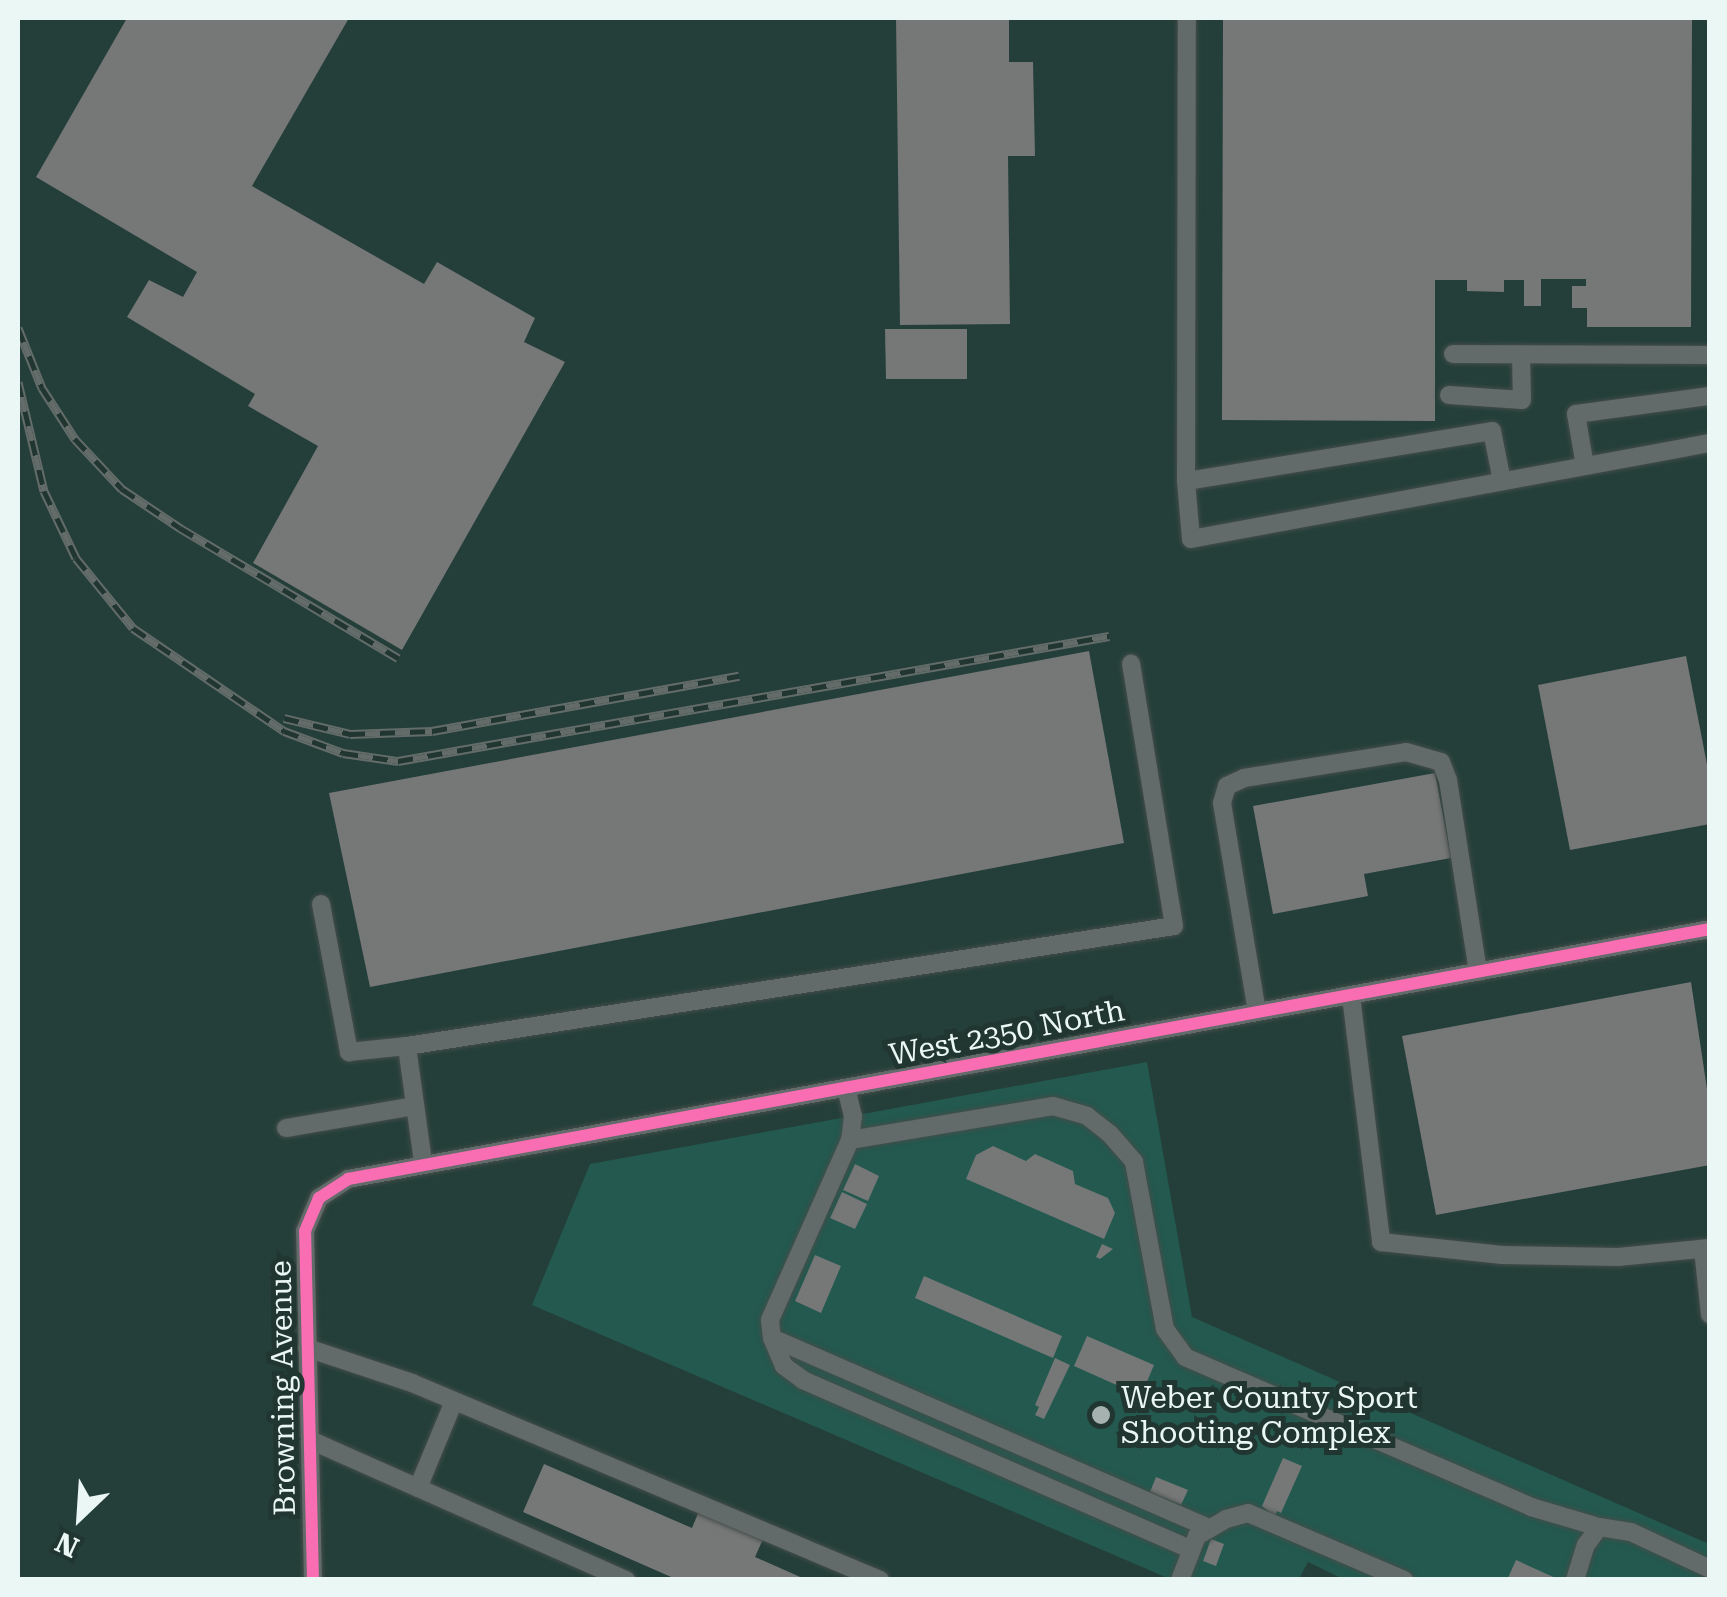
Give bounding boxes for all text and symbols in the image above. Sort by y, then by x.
street label: West 2350 North [886,993,1128,1073]
street label: Browning Avenue [263,1260,303,1516]
place label: Weber County Sport Shooting Complex [1121,1380,1418,1450]
marker: Weber County Sport Shooting Complex [1090,1404,1112,1426]
north arrow [30,1467,130,1567]
text: N [50,1525,84,1564]

